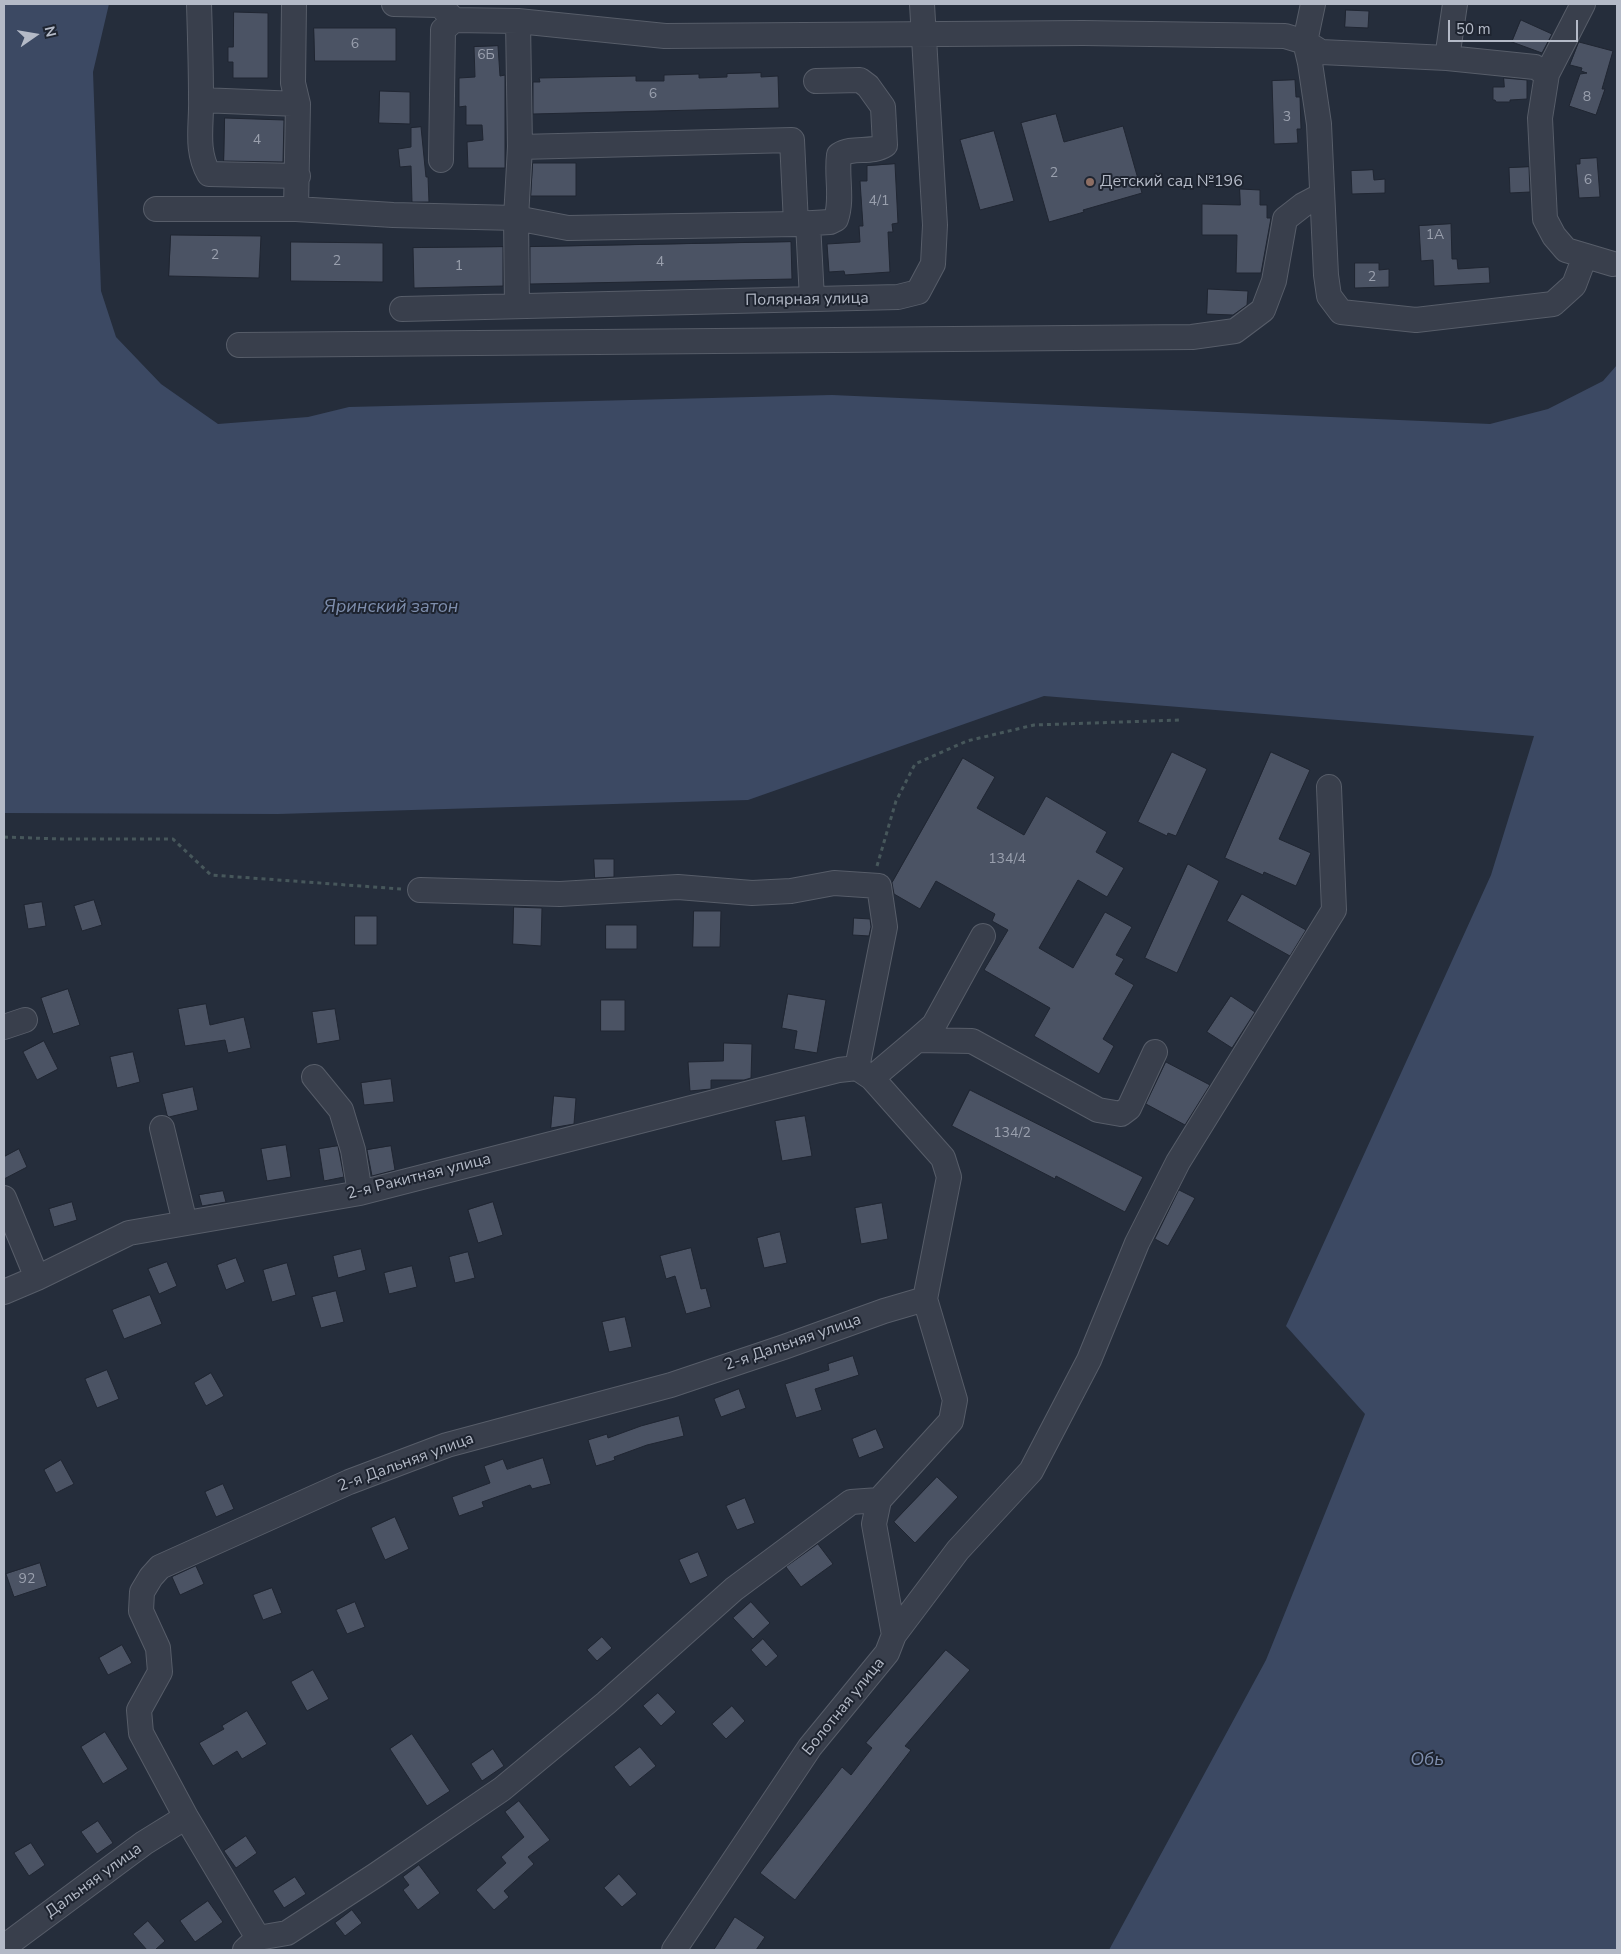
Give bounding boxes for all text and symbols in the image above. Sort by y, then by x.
north arrow [10,10,60,60]
scale bar [1451,10,1581,42]
text: 50 m [1456,19,1491,39]
text: N [40,24,61,39]
house number: 6 [351,37,359,53]
house number: 6Б [477,48,495,64]
house number: 6 [649,87,657,103]
house number: 8 [1583,90,1591,106]
house number: 3 [1283,110,1291,126]
house number: 4 [253,133,261,149]
house number: 2 [1050,166,1058,182]
place label: Детский сад №196 [1100,172,1243,192]
house number: 6 [1584,173,1592,189]
marker: Детский сад №196 [1084,176,1096,188]
house number: 4/1 [869,194,889,210]
house number: 1А [1426,228,1444,244]
house number: 2 [211,248,219,264]
house number: 2 [333,254,341,270]
house number: 4 [656,255,664,271]
house number: 1 [455,259,463,275]
house number: 2 [1368,270,1376,286]
street label: Полярная улица [745,289,869,311]
water label: Яринский затон [324,597,458,619]
house number: 134/4 [988,852,1026,868]
house number: 134/2 [993,1126,1031,1142]
street label: 2-я Ракитная улица [345,1150,493,1204]
street label: 2-я Дальняя улица [722,1311,864,1375]
street label: 2-я Дальняя улица [335,1429,477,1497]
house number: 92 [19,1572,35,1588]
street label: Болотная улица [799,1654,889,1760]
water label: Обь [1410,1750,1444,1772]
street label: Дальняя улица [42,1840,146,1922]

